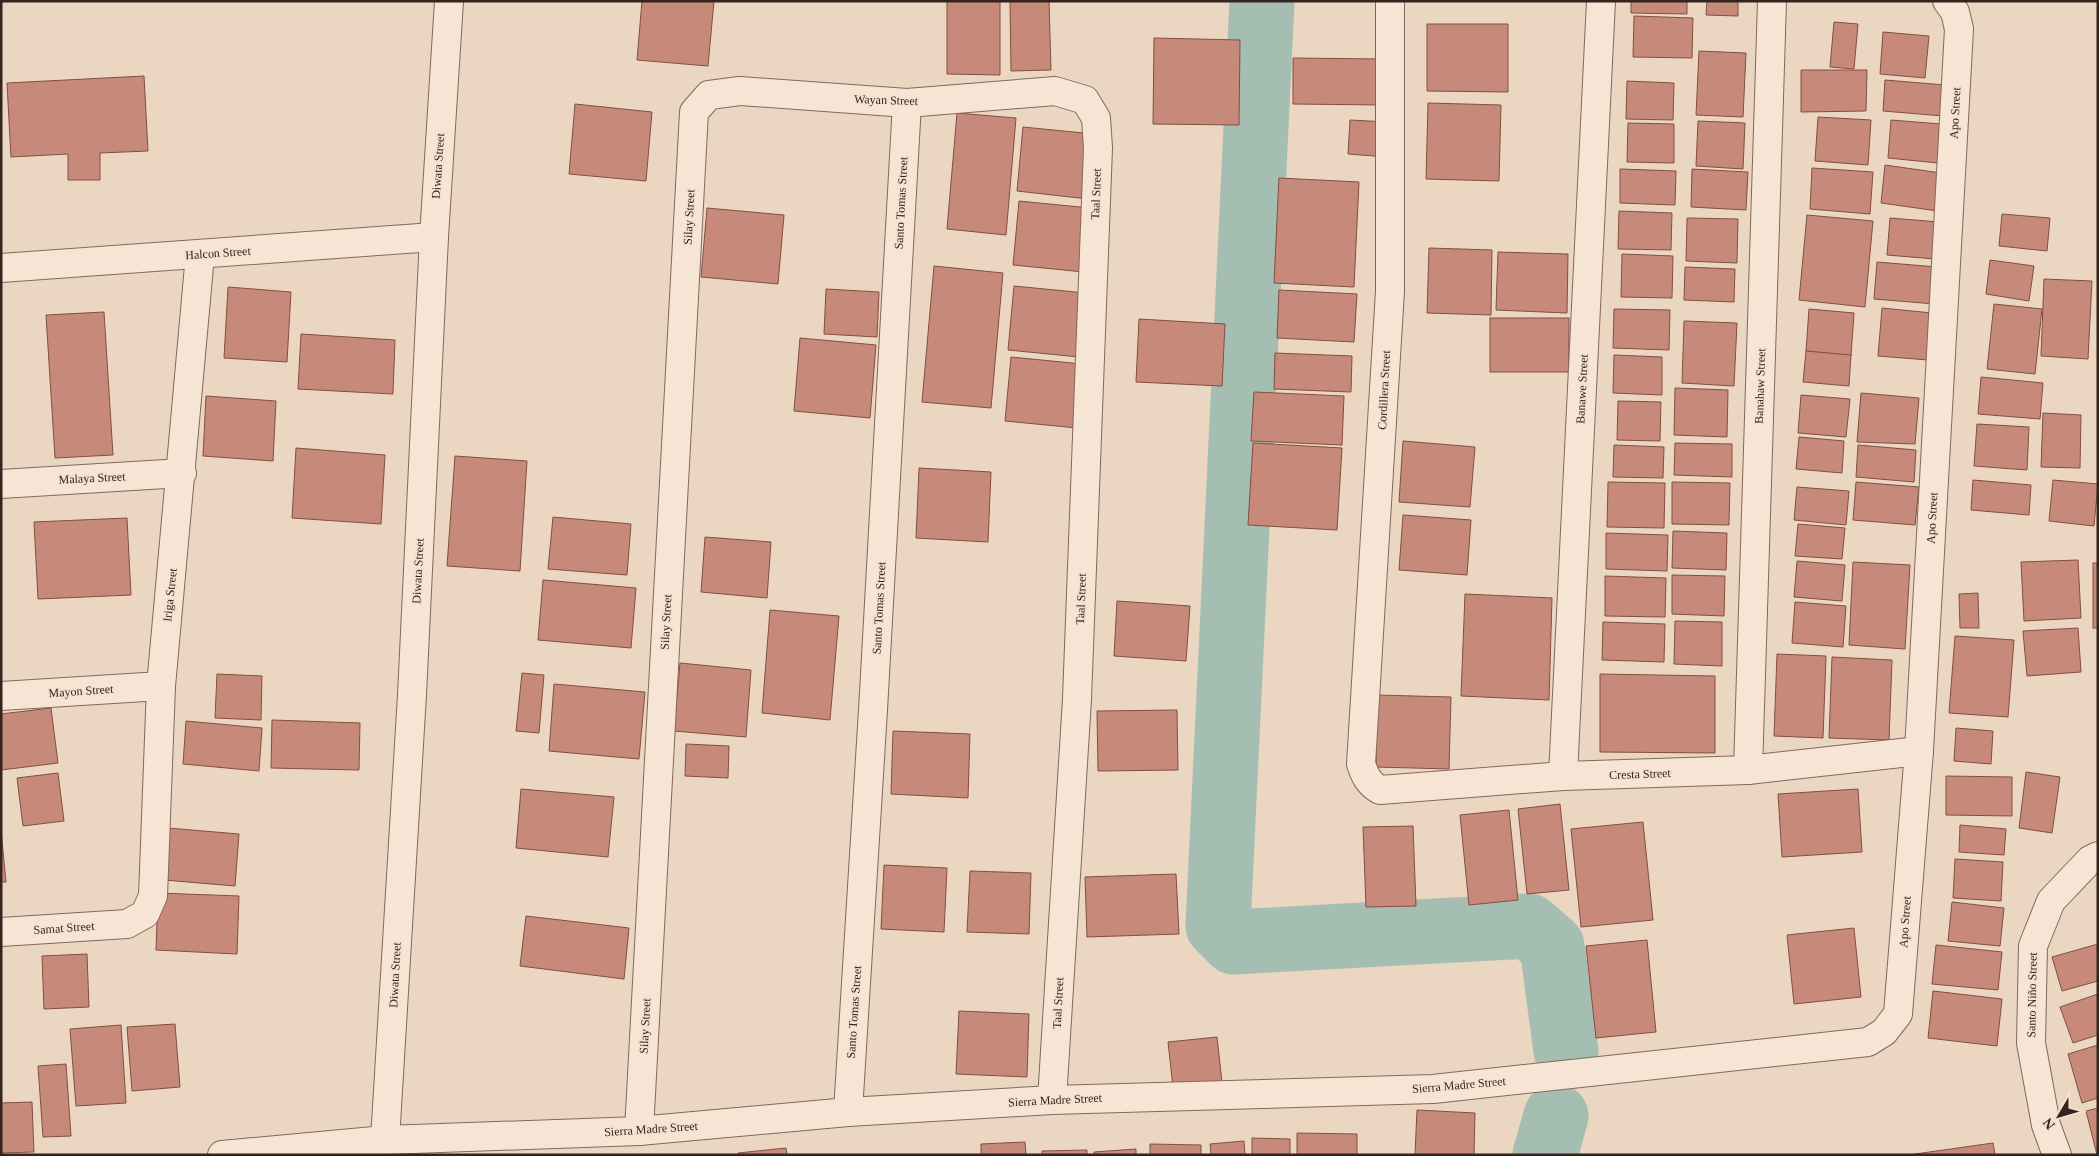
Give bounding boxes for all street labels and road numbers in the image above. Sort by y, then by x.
street label: Apo Street [1947,86,1963,139]
street label: Wayan Street [854,92,919,108]
street label: Diwata Street [429,132,447,199]
street label: Santo Tomas Street [892,156,910,250]
street label: Taal Street [1088,167,1104,220]
street label: Silay Street [681,188,697,245]
street label: Halcon Street [185,244,252,262]
street label: Banahaw Street [1752,347,1768,424]
street label: Cordillera Street [1375,349,1393,430]
street label: Banawe Street [1573,353,1591,424]
street label: Malaya Street [58,469,126,487]
street label: Apo Street [1924,491,1940,544]
street label: Diwata Street [409,537,427,604]
street label: Santo Tomas Street [870,561,888,655]
street label: Iriga Street [160,567,180,622]
street label: Taal Street [1073,572,1089,625]
street label: Silay Street [658,593,674,650]
street label: Mayon Street [48,682,115,700]
street label: Cresta Street [1609,766,1672,782]
street label: Apo Street [1896,895,1914,948]
street label: Samat Street [33,919,96,937]
street label: Diwata Street [386,941,404,1008]
street label: Santo Niño Street [2024,952,2040,1038]
street label: Santo Tomas Street [844,964,864,1059]
street label: Taal Street [1050,976,1066,1029]
street label: Silay Street [637,997,653,1054]
street label: Sierra Madre Street [1412,1074,1507,1096]
street label: Sierra Madre Street [1008,1091,1103,1109]
street label: Sierra Madre Street [604,1119,699,1139]

